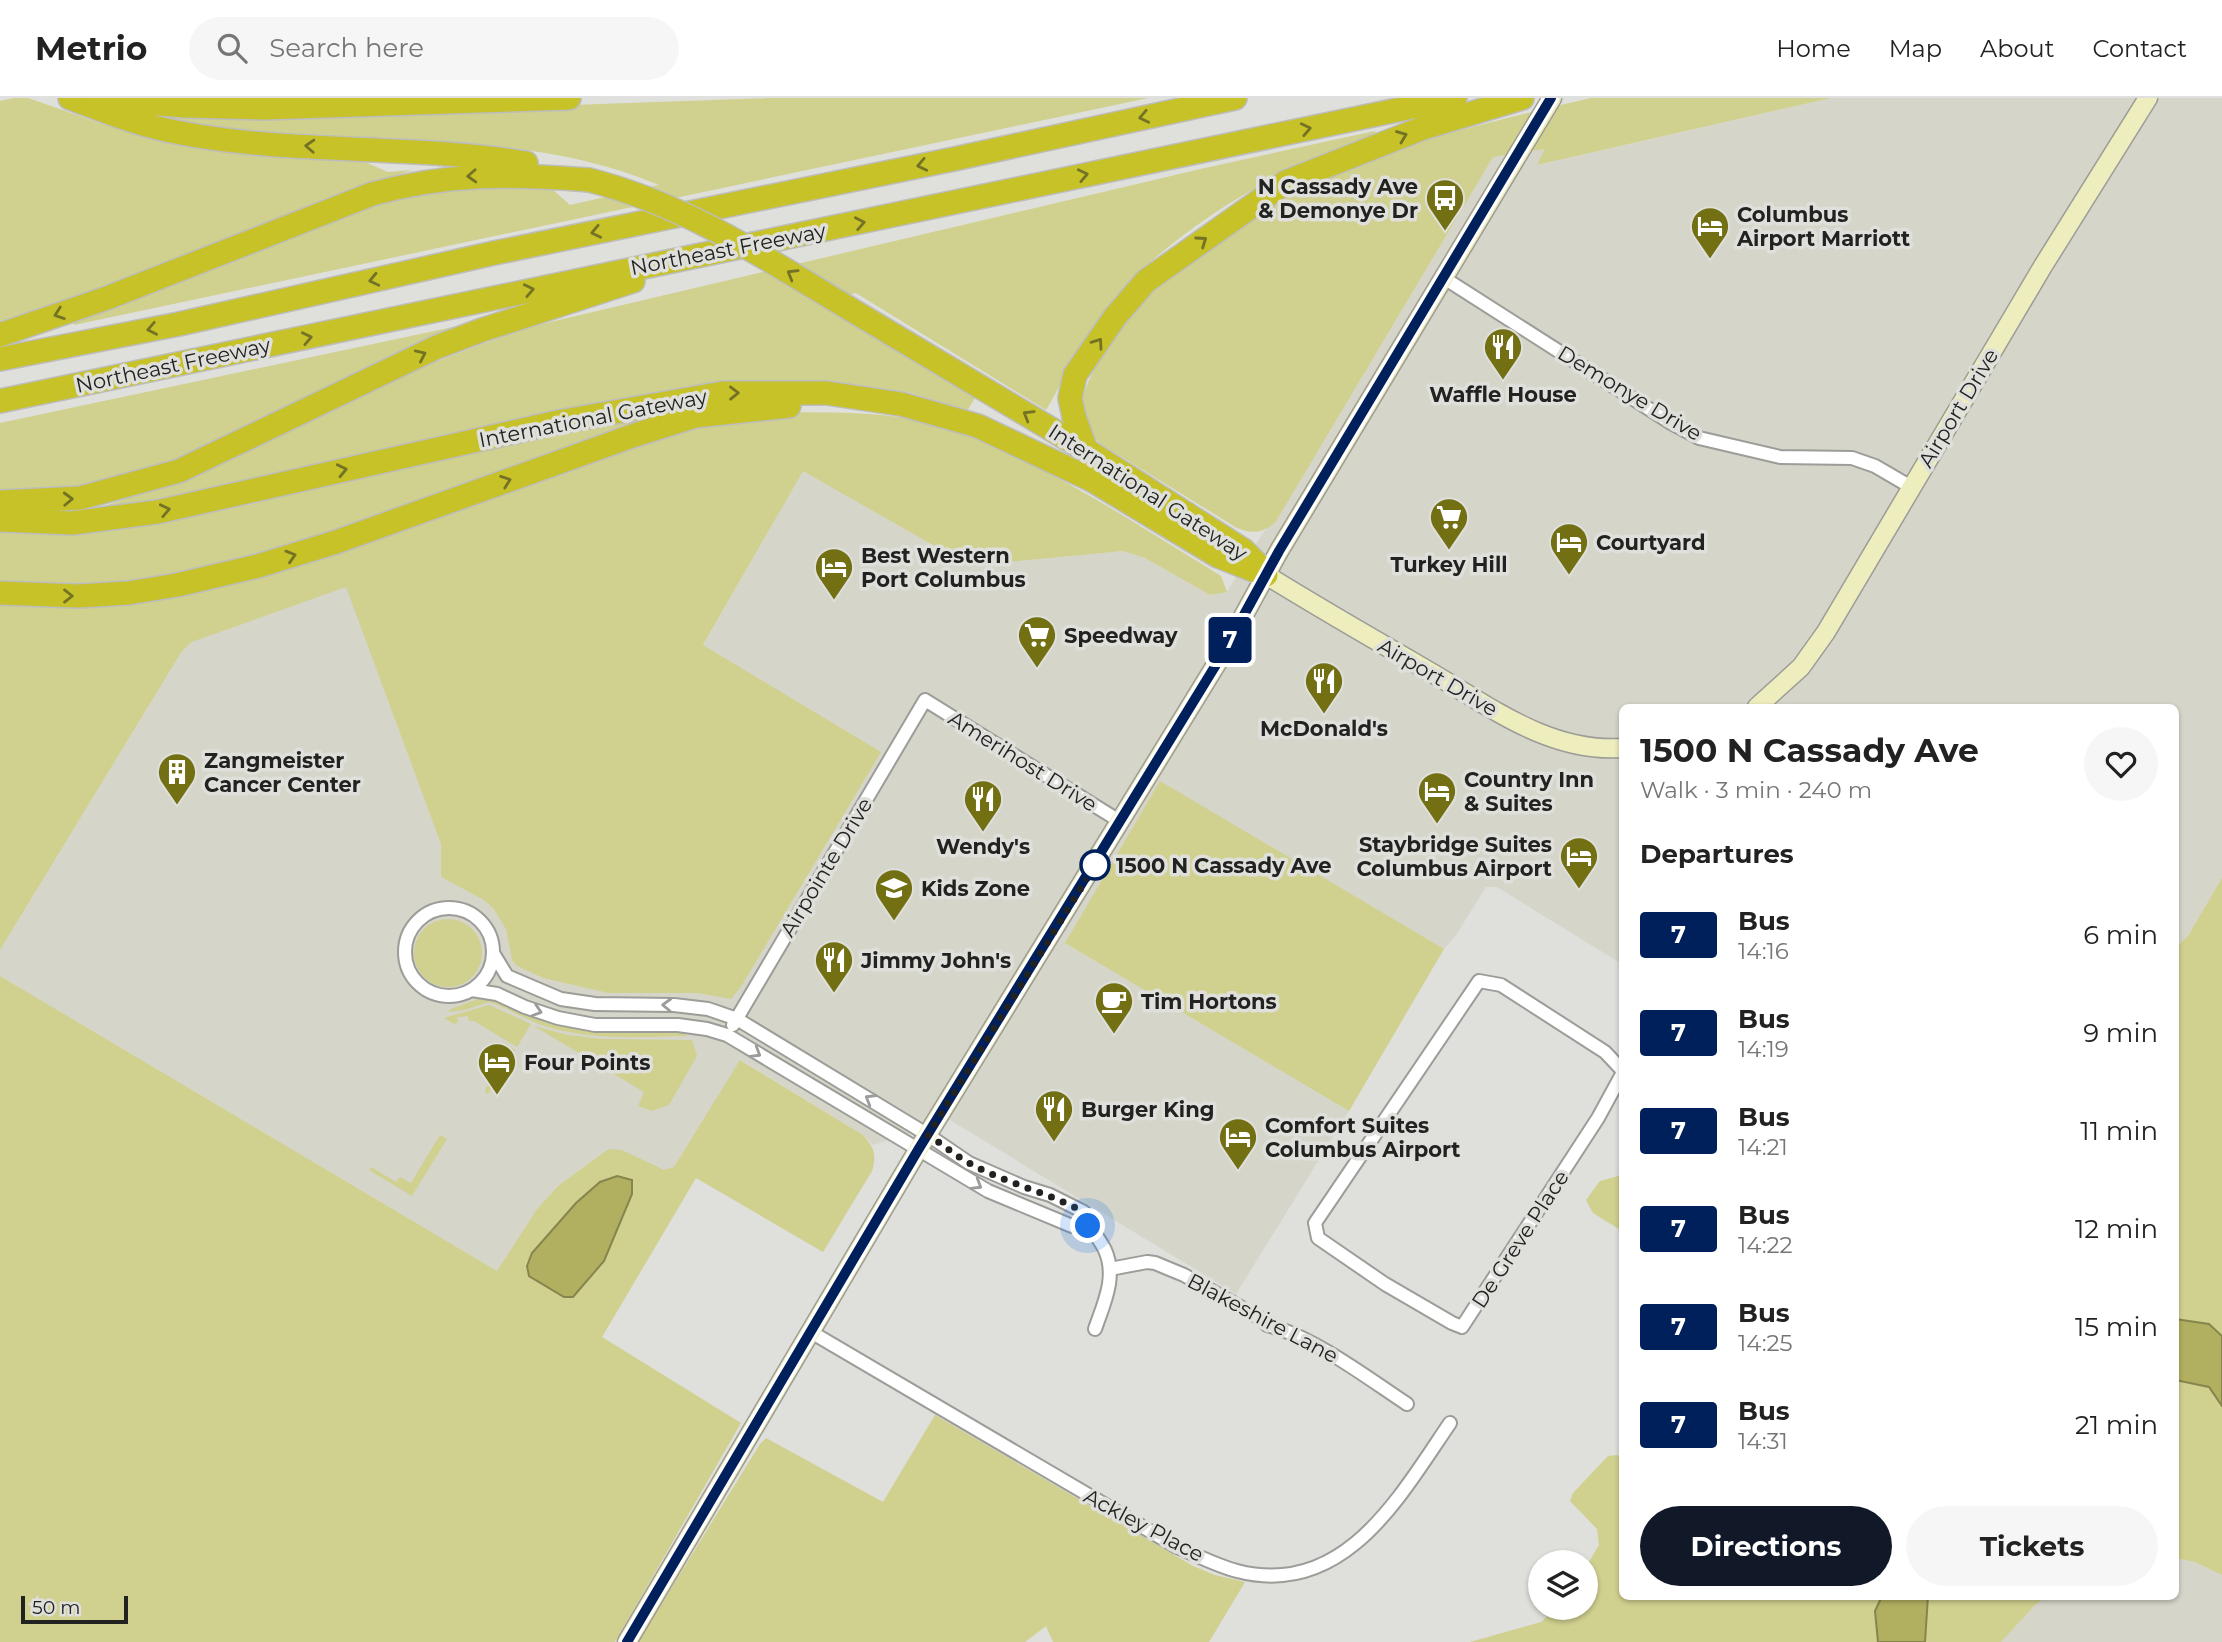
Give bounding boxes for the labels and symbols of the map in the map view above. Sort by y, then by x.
one-way arrow [1138,109,1150,124]
one-way arrow [1300,123,1312,138]
one-way arrow [1396,131,1408,145]
one-way arrow [304,139,315,154]
one-way arrow [916,157,928,172]
one-way arrow [467,168,478,183]
one-way arrow [1077,169,1089,184]
place label: N Cassady Ave & Demonye Dr [1258,174,1418,223]
bus stop icon: N Cassady Ave & Demonye Dr [1424,177,1466,232]
place label: Columbus Airport Marriott [1736,202,1910,251]
hotel icon: Columbus Airport Marriott [1689,205,1731,260]
one-way arrow [854,216,866,231]
street label: Northeast Freeway [628,218,828,280]
one-way arrow [590,224,602,239]
one-way arrow [1194,237,1207,249]
one-way arrow [786,269,799,282]
one-way arrow [368,272,380,286]
one-way arrow [523,284,535,299]
one-way arrow [54,306,66,320]
one-way arrow [146,321,158,336]
restaurant icon: Waffle House [1482,326,1524,381]
one-way arrow [301,331,313,346]
street label: Northeast Freeway [73,332,273,398]
one-way arrow [1090,338,1102,351]
street label: Demonye Drive [1553,340,1707,446]
street label: Airport Drive [1913,344,2003,472]
one-way arrow [414,349,426,363]
place label: Waffle House [1429,382,1577,407]
street label: International Gateway [477,383,710,452]
one-way arrow [729,385,739,401]
one-way arrow [1022,410,1035,423]
street label: International Gateway [1044,418,1253,566]
one-way arrow [336,463,348,478]
one-way arrow [499,475,512,489]
one-way arrow [63,491,74,506]
supermarket icon: Turkey Hill [1428,496,1470,551]
one-way arrow [159,504,171,518]
hotel icon: Courtyard [1548,521,1590,576]
place label: Courtyard [1596,530,1705,555]
place label: Best Western Port Columbus [861,543,1026,592]
hotel icon: Best Western Port Columbus [813,546,855,601]
one-way arrow [285,550,297,564]
place label: Turkey Hill [1390,552,1508,577]
one-way arrow [63,588,74,604]
supermarket icon: Speedway [1016,614,1058,669]
line badge: 7 [1207,617,1253,663]
place label: Speedway [1064,623,1178,648]
street label: Airport Drive [1374,633,1502,721]
restaurant icon: McDonald's [1303,660,1345,715]
street label: Amerihost Drive [944,705,1102,817]
place label: McDonald's [1260,716,1388,741]
place label: Zangmeister Cancer Center [204,748,361,797]
building icon: Zangmeister Cancer Center [156,751,198,806]
place label: Country Inn & Suites [1464,767,1594,816]
hotel icon: Country Inn & Suites [1416,770,1458,825]
restaurant icon: Wendy's [962,778,1004,833]
street label: Airpointe Drive [775,793,877,941]
place label: Staybridge Suites Columbus Airport [1357,832,1552,881]
place label: Wendy's [936,834,1030,859]
hotel icon: Staybridge Suites Columbus Airport [1558,835,1600,890]
marker: 1500 N Cassady Ave [1080,850,1110,880]
place label: 1500 N Cassady Ave [1116,853,1332,878]
school or university icon: Kids Zone [873,867,915,922]
place label: Kids Zone [921,876,1030,901]
restaurant icon: Jimmy John's [813,939,855,994]
place label: Jimmy John's [860,948,1011,973]
cafe icon: Tim Hortons [1093,980,1135,1035]
place label: Tim Hortons [1141,989,1277,1014]
one-way arrow [661,998,672,1013]
one-way arrow [530,1003,542,1017]
hotel icon: Four Points [476,1041,518,1096]
one-way arrow [749,1044,762,1057]
place label: Four Points [524,1050,650,1075]
restaurant icon: Burger King [1033,1088,1075,1143]
one-way arrow [864,1095,877,1108]
place label: Burger King [1081,1097,1214,1122]
place label: Comfort Suites Columbus Airport [1265,1113,1460,1162]
hotel icon: Comfort Suites Columbus Airport [1217,1116,1259,1171]
street label: De Greve Place [1466,1165,1574,1313]
one-way arrow [970,1177,983,1190]
your location [1070,1208,1105,1243]
street label: Blakeshire Lane [1184,1268,1342,1368]
street label: Ackley Place [1080,1483,1208,1567]
scale bar [21,1593,128,1625]

